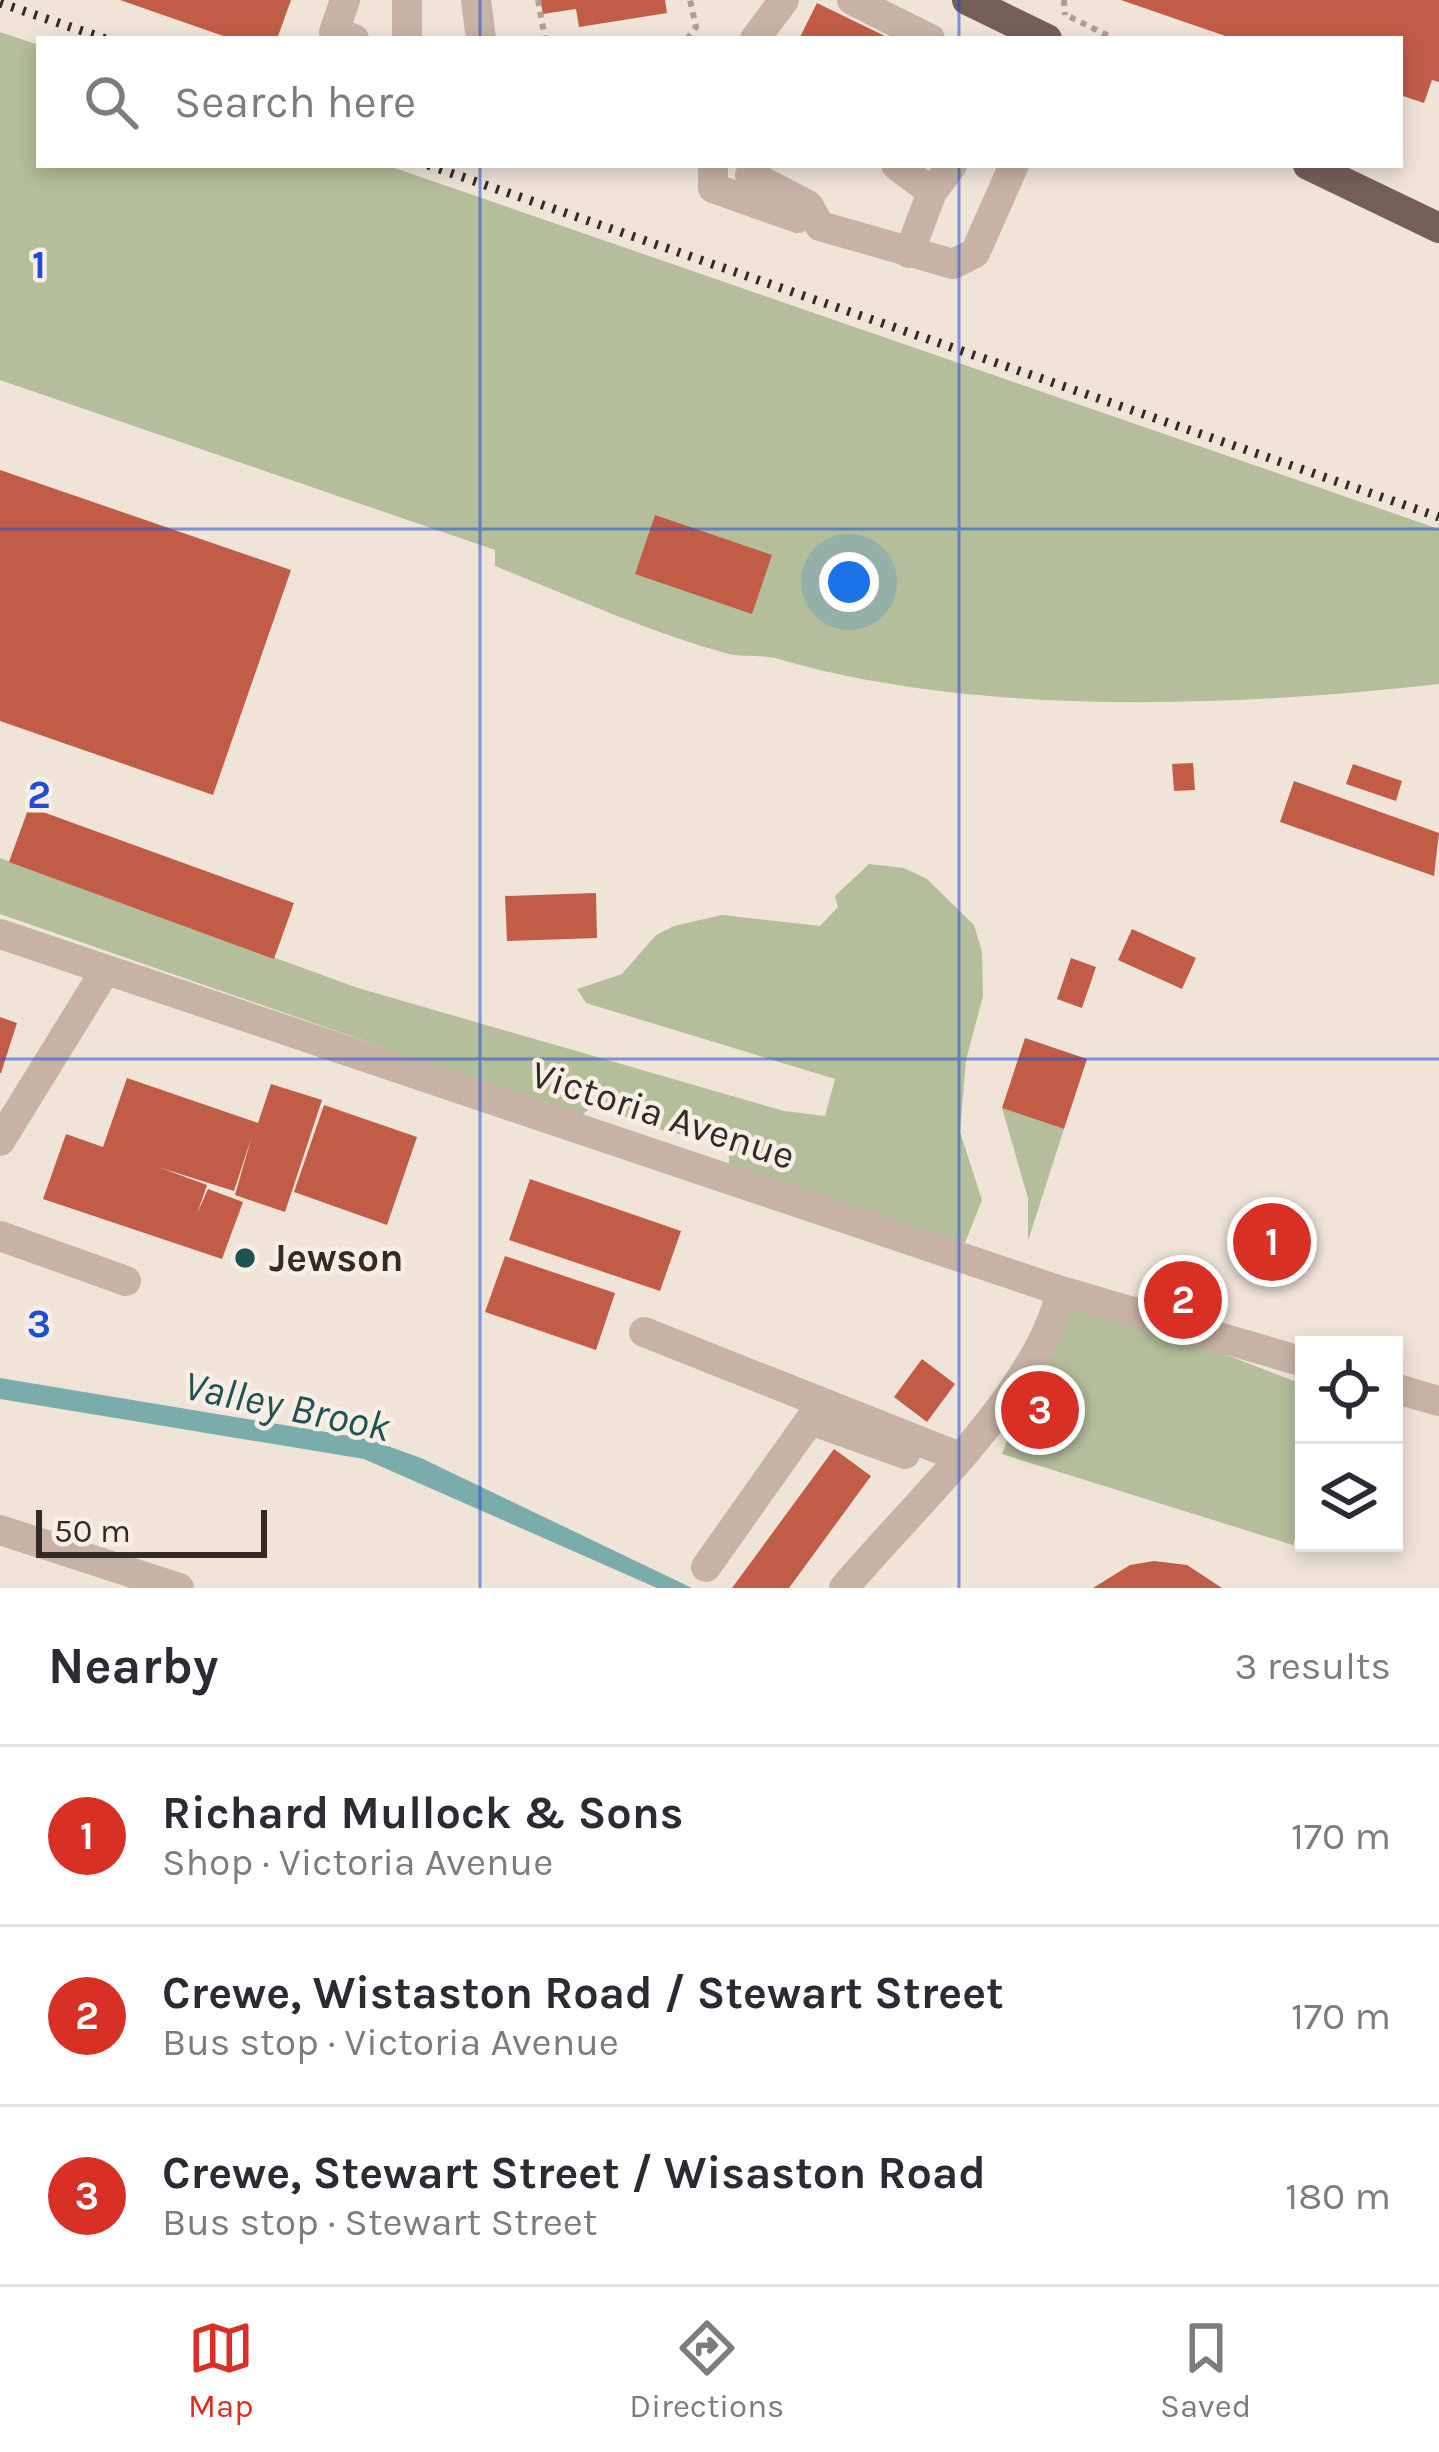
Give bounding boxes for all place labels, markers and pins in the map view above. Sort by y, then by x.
pin: 1 [1233,1197,1311,1287]
place label: Jewson [269,1235,403,1281]
marker: Jewson [232,1245,258,1271]
pin: 2 [1144,1255,1222,1345]
pin: 3 [1001,1365,1079,1455]

